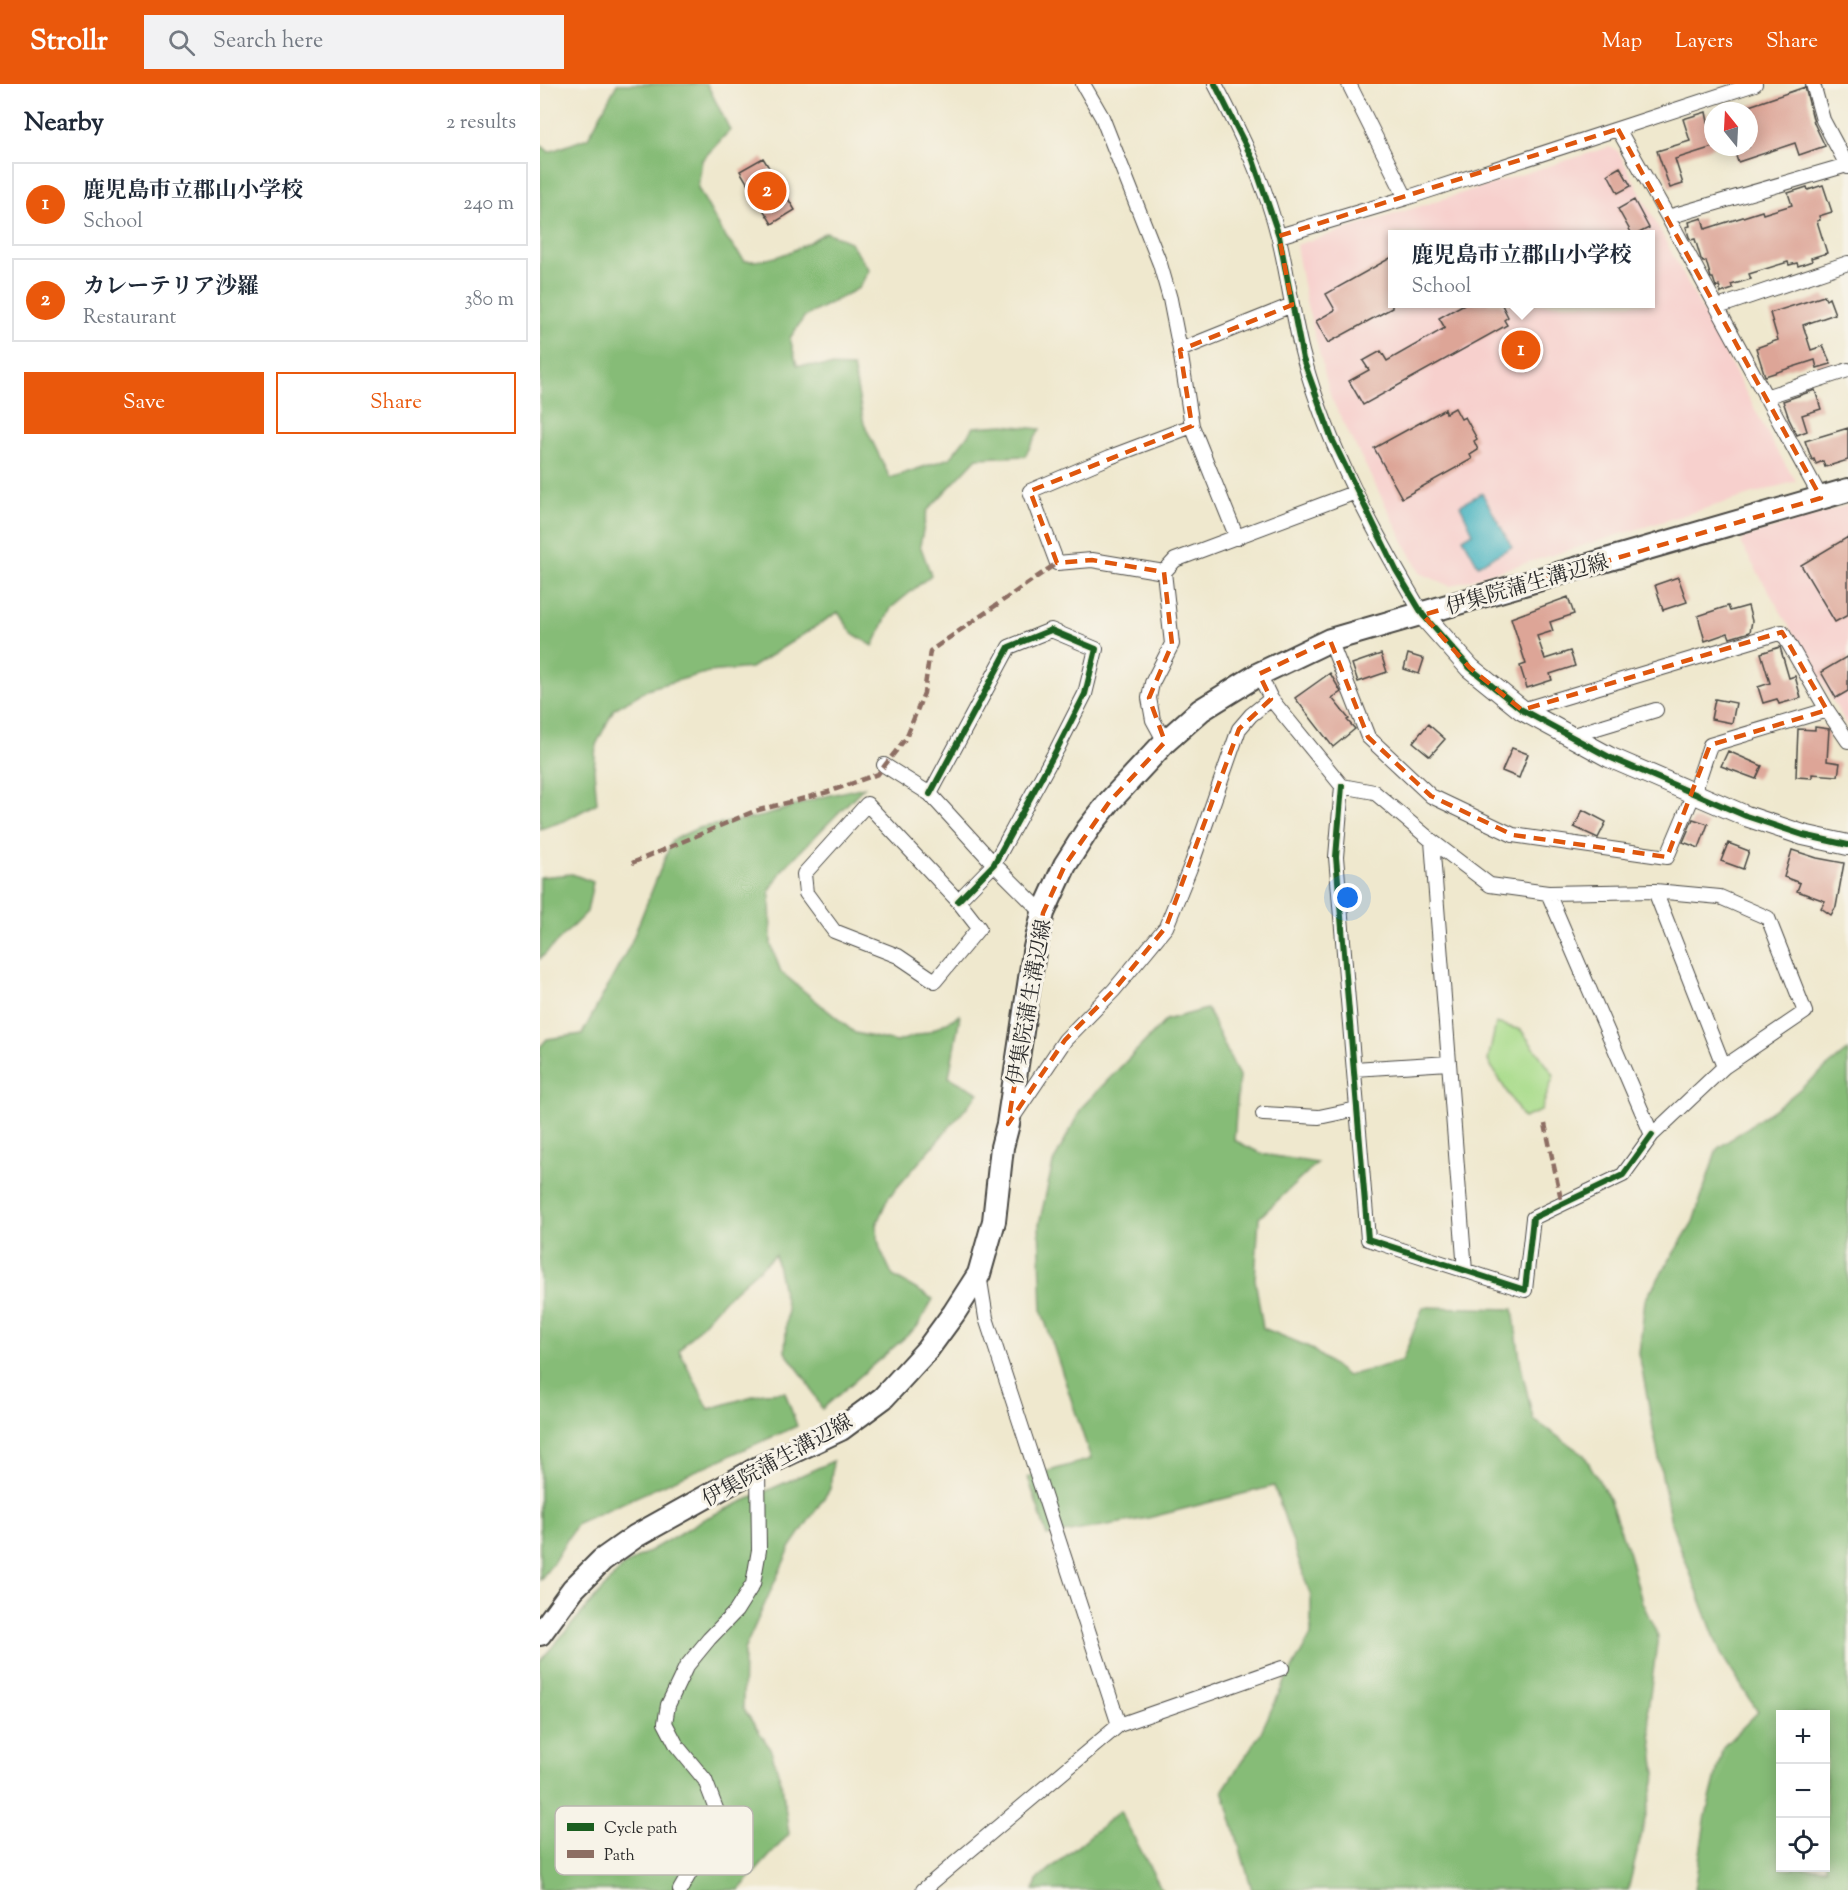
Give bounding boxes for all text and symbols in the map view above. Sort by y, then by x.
search box [144,15,564,69]
text: Strollr [30,22,108,62]
icon: search [165,26,198,59]
text: Search here [213,26,323,58]
text: Map [1602,27,1642,57]
text: Layers [1675,27,1733,57]
text: Share [1766,27,1818,57]
north arrow [1704,102,1758,156]
text: Nearby [24,105,104,142]
text: 2 results [446,109,516,138]
pin: 2 [748,168,786,214]
text: 鹿児島市立郡山小学校 [83,176,303,208]
text: 1 [42,190,49,219]
text: 240 m [463,190,514,219]
text: School [83,208,143,237]
popup [1388,230,1655,308]
text: 鹿児島市立郡山小学校 [1411,241,1632,273]
text: カレーテリア沙羅 [83,272,259,304]
text: School [1411,273,1471,302]
text: 2 [41,286,50,315]
text: 380 m [465,286,514,315]
text: Restaurant [83,304,176,333]
pin: 1 [1502,328,1540,372]
button: Save [24,372,264,434]
button: Share [276,372,516,434]
street label: 伊集院蒲生溝辺線 [1443,548,1612,623]
your location [1333,883,1362,912]
street label: 伊集院蒲生溝辺線 [1002,917,1060,1088]
street label: 伊集院蒲生溝辺線 [697,1408,859,1516]
map controls [1776,1710,1830,1872]
button: + [1776,1710,1830,1764]
button: − [1776,1764,1830,1818]
legend [555,1806,753,1875]
text: Cycle path [604,1818,678,1841]
button: locate [1776,1818,1830,1872]
text: Path [604,1845,635,1868]

